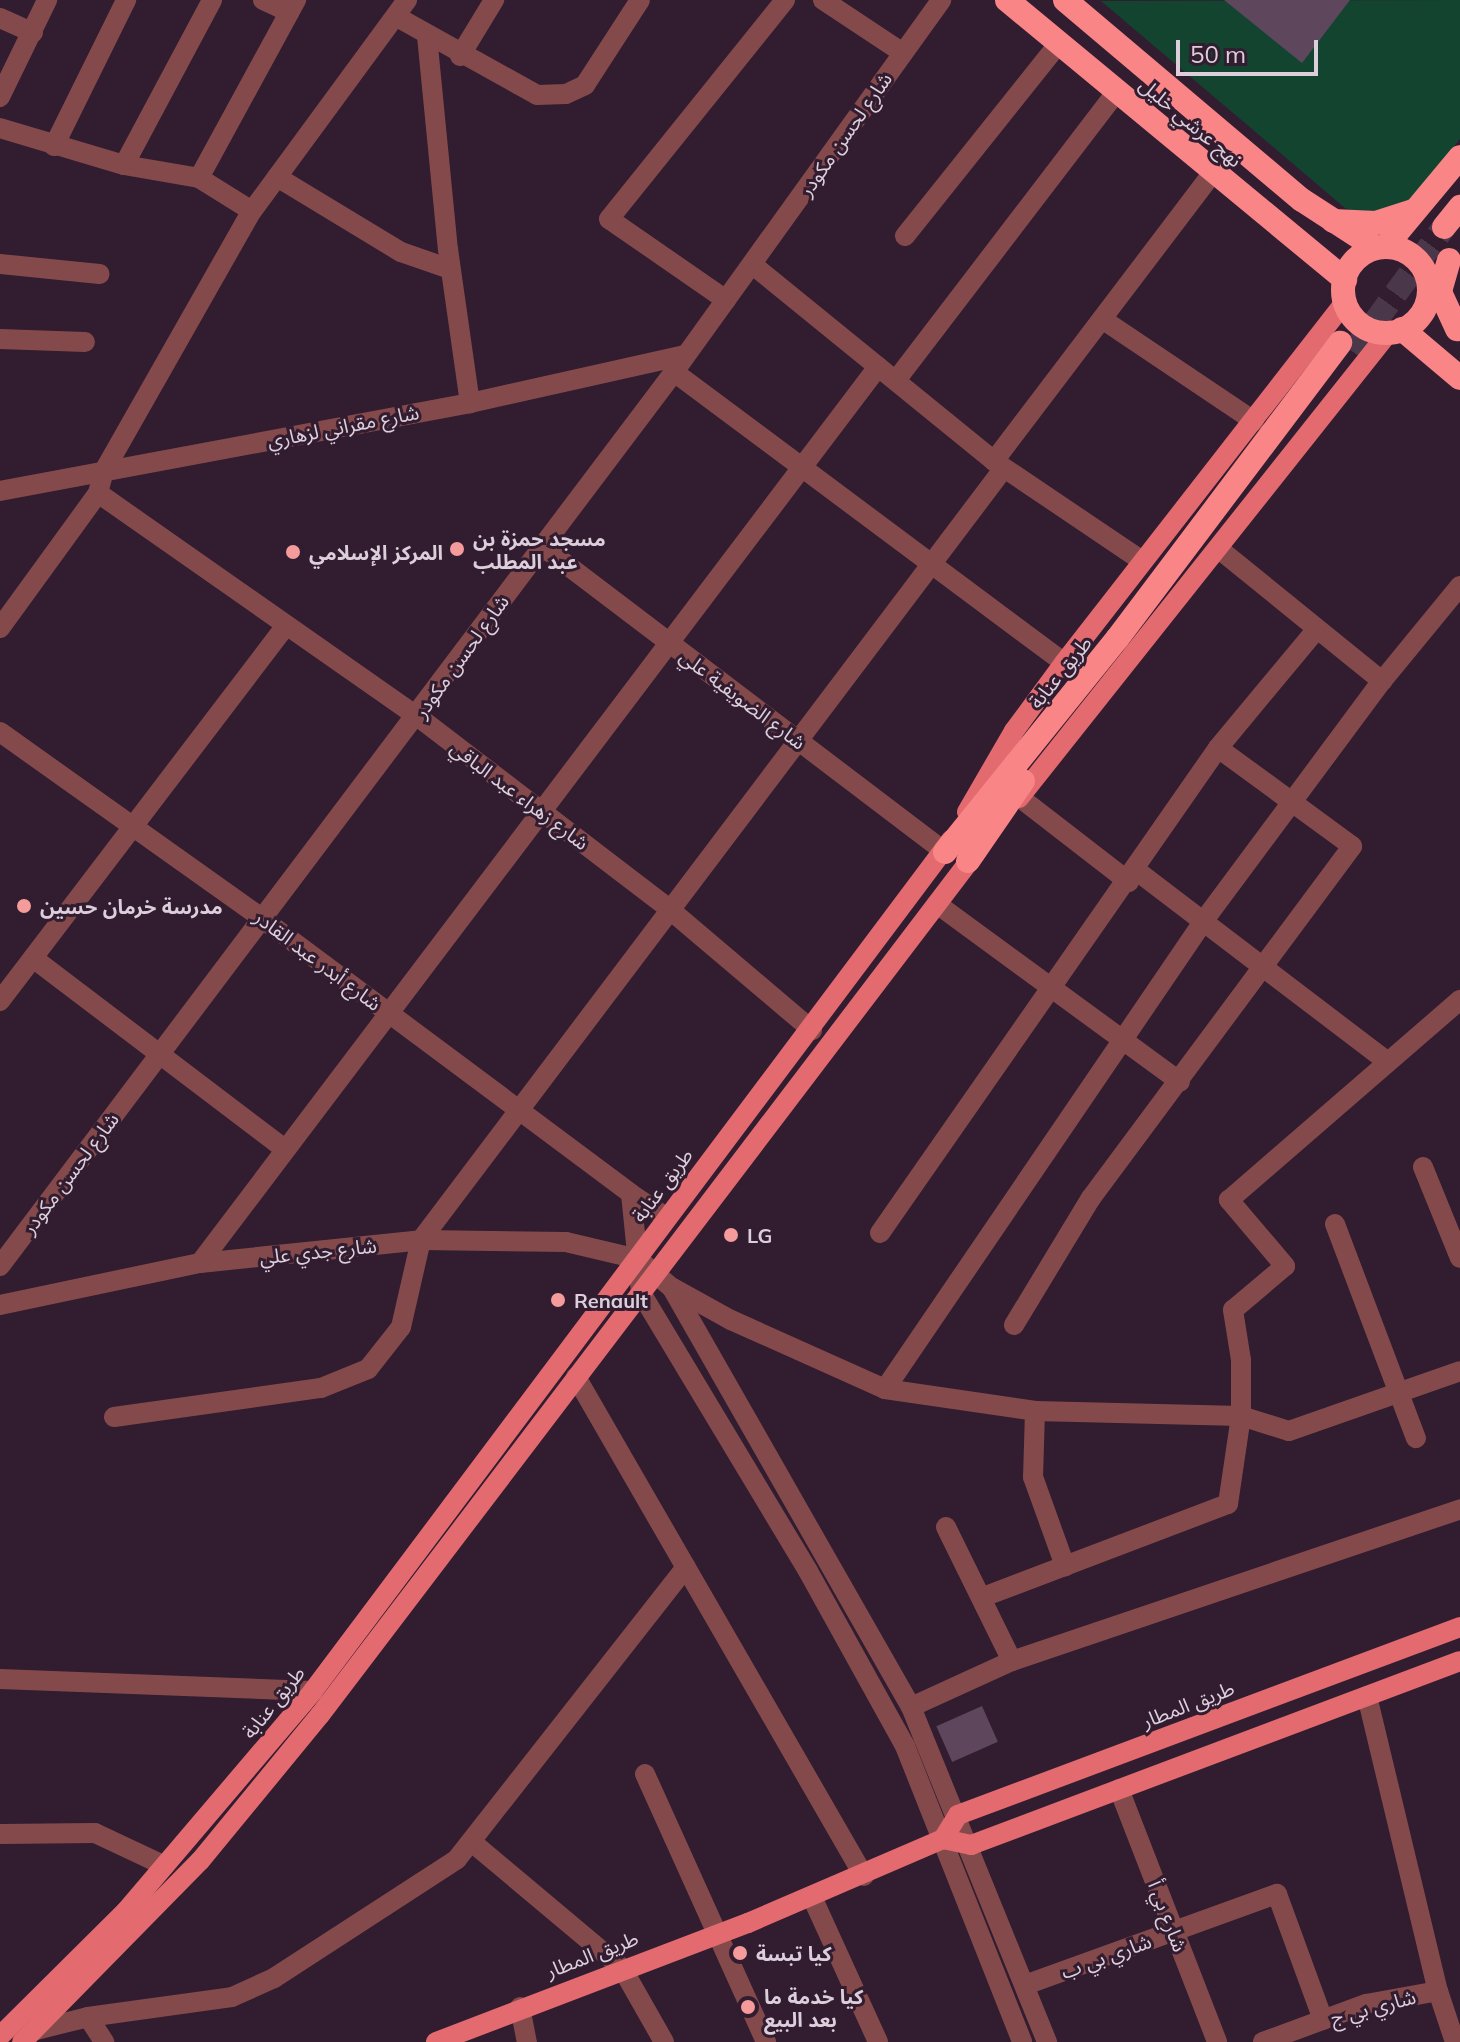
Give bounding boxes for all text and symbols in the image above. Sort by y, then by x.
scale bar [1180,24,1322,74]
text: 50 m [1190,39,1246,69]
street label: شارع لحسن مكودر [793,67,897,201]
street label: نهج عرشي خليل [1135,72,1247,172]
street label: شارع مقراني لزهاري [265,400,421,452]
place label: مسجد حمزة بن عبد المطلب [473,526,606,573]
place label: المركز الإسلامي [309,540,443,564]
marker: مسجد حمزة بن عبد المطلب [448,540,466,558]
marker: المركز الإسلامي [284,543,302,561]
street label: شارع لحسن مكودر [408,590,514,722]
street label: طريق عنابة [1024,631,1096,713]
street label: شارع الضويفية علي [675,644,811,754]
street label: شارع زهراء عبد الباقي [446,735,594,855]
place label: مدرسة خرمان حسين [40,894,223,918]
marker: مدرسة خرمان حسين [15,897,33,915]
street label: شارع أبدر عبد القادر [250,904,386,1016]
street label: شارع لحسن مكودر [17,1108,123,1238]
street label: طريق عنابة [627,1143,697,1227]
place label: LG [747,1223,772,1247]
marker: LG [722,1226,740,1244]
street label: شارع جدي علي [258,1233,378,1269]
place label: Renault [574,1288,648,1312]
marker: Renault [549,1291,567,1309]
street label: طريق عنابة [237,1661,309,1743]
street label: طريق المطار [1138,1675,1238,1733]
street label: شارع بي أ [1143,1877,1193,1955]
street label: طريق المطار [542,1925,642,1983]
street label: شاري بي ب [1058,1929,1154,1983]
place label: كيا تبسة [756,1941,831,1965]
marker: كيا تبسة [731,1944,749,1962]
place label: كيا خدمة ما بعد البيع [764,1984,863,2031]
street label: شاري بي ج [1328,1984,1418,2030]
marker: كيا خدمة ما بعد البيع [739,1998,757,2016]

